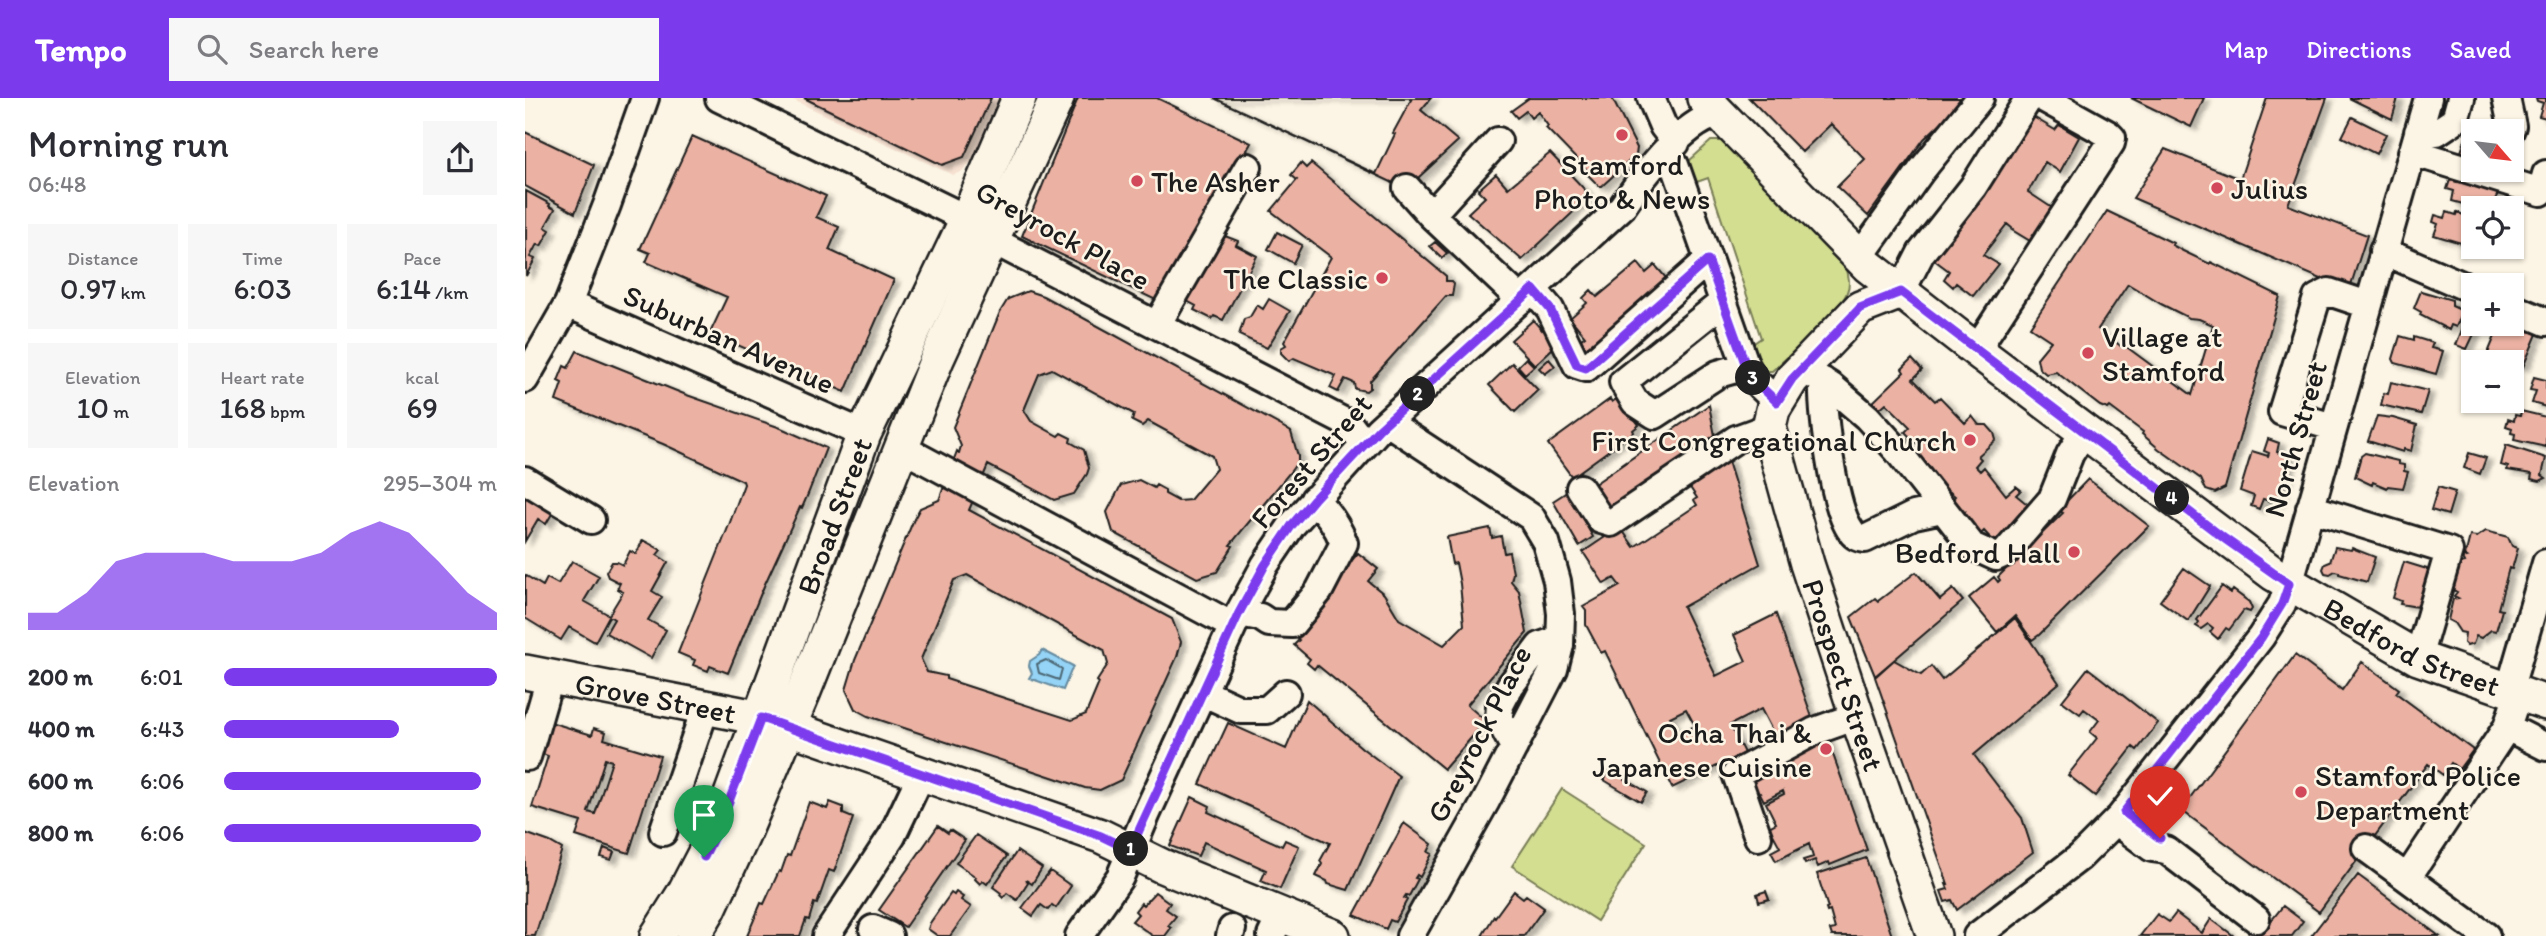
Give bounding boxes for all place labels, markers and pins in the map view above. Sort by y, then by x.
marker: Stamford Photo & News [1614,127,1630,143]
place label: Stamford Photo & News [1534,146,1710,217]
place label: The Asher [1151,163,1280,200]
place label: Julius [2231,170,2308,207]
marker: The Asher [1129,173,1145,189]
marker: Julius [2209,180,2225,196]
place label: The Classic [1223,260,1368,297]
marker: The Classic [1374,270,1390,286]
place label: Village at Stamford [2102,318,2225,389]
marker: Village at Stamford [2080,345,2096,361]
pin: 3 [1735,360,1771,396]
pin: 2 [1401,376,1435,412]
place label: First Congregational Church [1591,422,1956,459]
marker: First Congregational Church [1962,432,1978,448]
pin: 4 [2155,480,2189,516]
place label: Bedford Hall [1895,534,2060,571]
marker: Bedford Hall [2066,544,2082,560]
place label: Ocha Thai & Japanese Cuisine [1592,714,1812,785]
marker: Ocha Thai & Japanese Cuisine [1818,741,1834,757]
place label: Stamford Police Department [2315,757,2521,828]
pin [2130,766,2190,838]
marker: Stamford Police Department [2293,784,2309,800]
pin [674,785,734,857]
pin: 1 [1113,832,1149,866]

